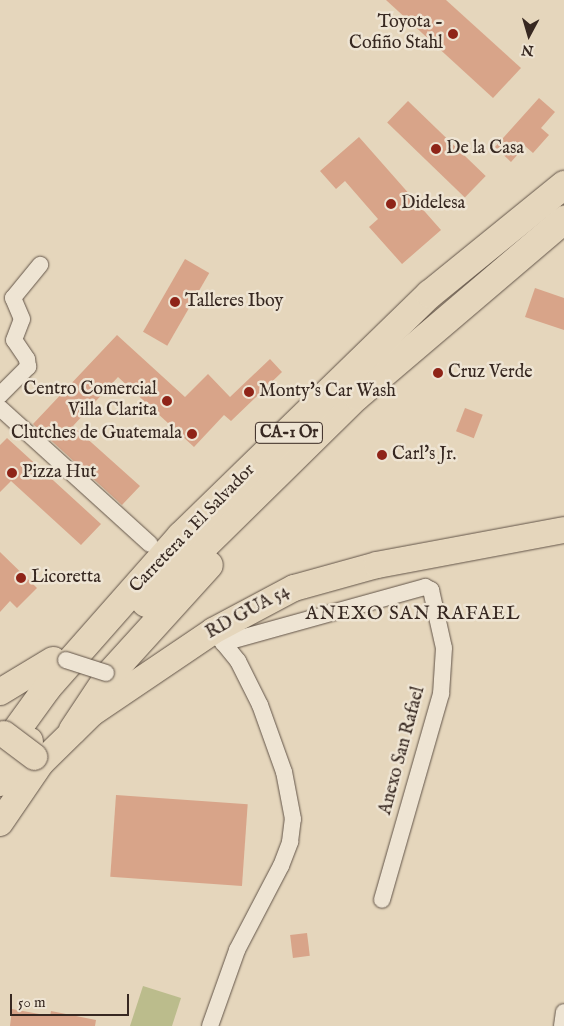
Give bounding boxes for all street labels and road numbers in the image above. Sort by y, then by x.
road number: CA-1 Or [254,419,324,446]
street label: Carretera a El Salvador [126,460,260,598]
street label: RD GUA 54 [203,581,293,645]
street label: Anexo San Rafael [376,685,430,817]

